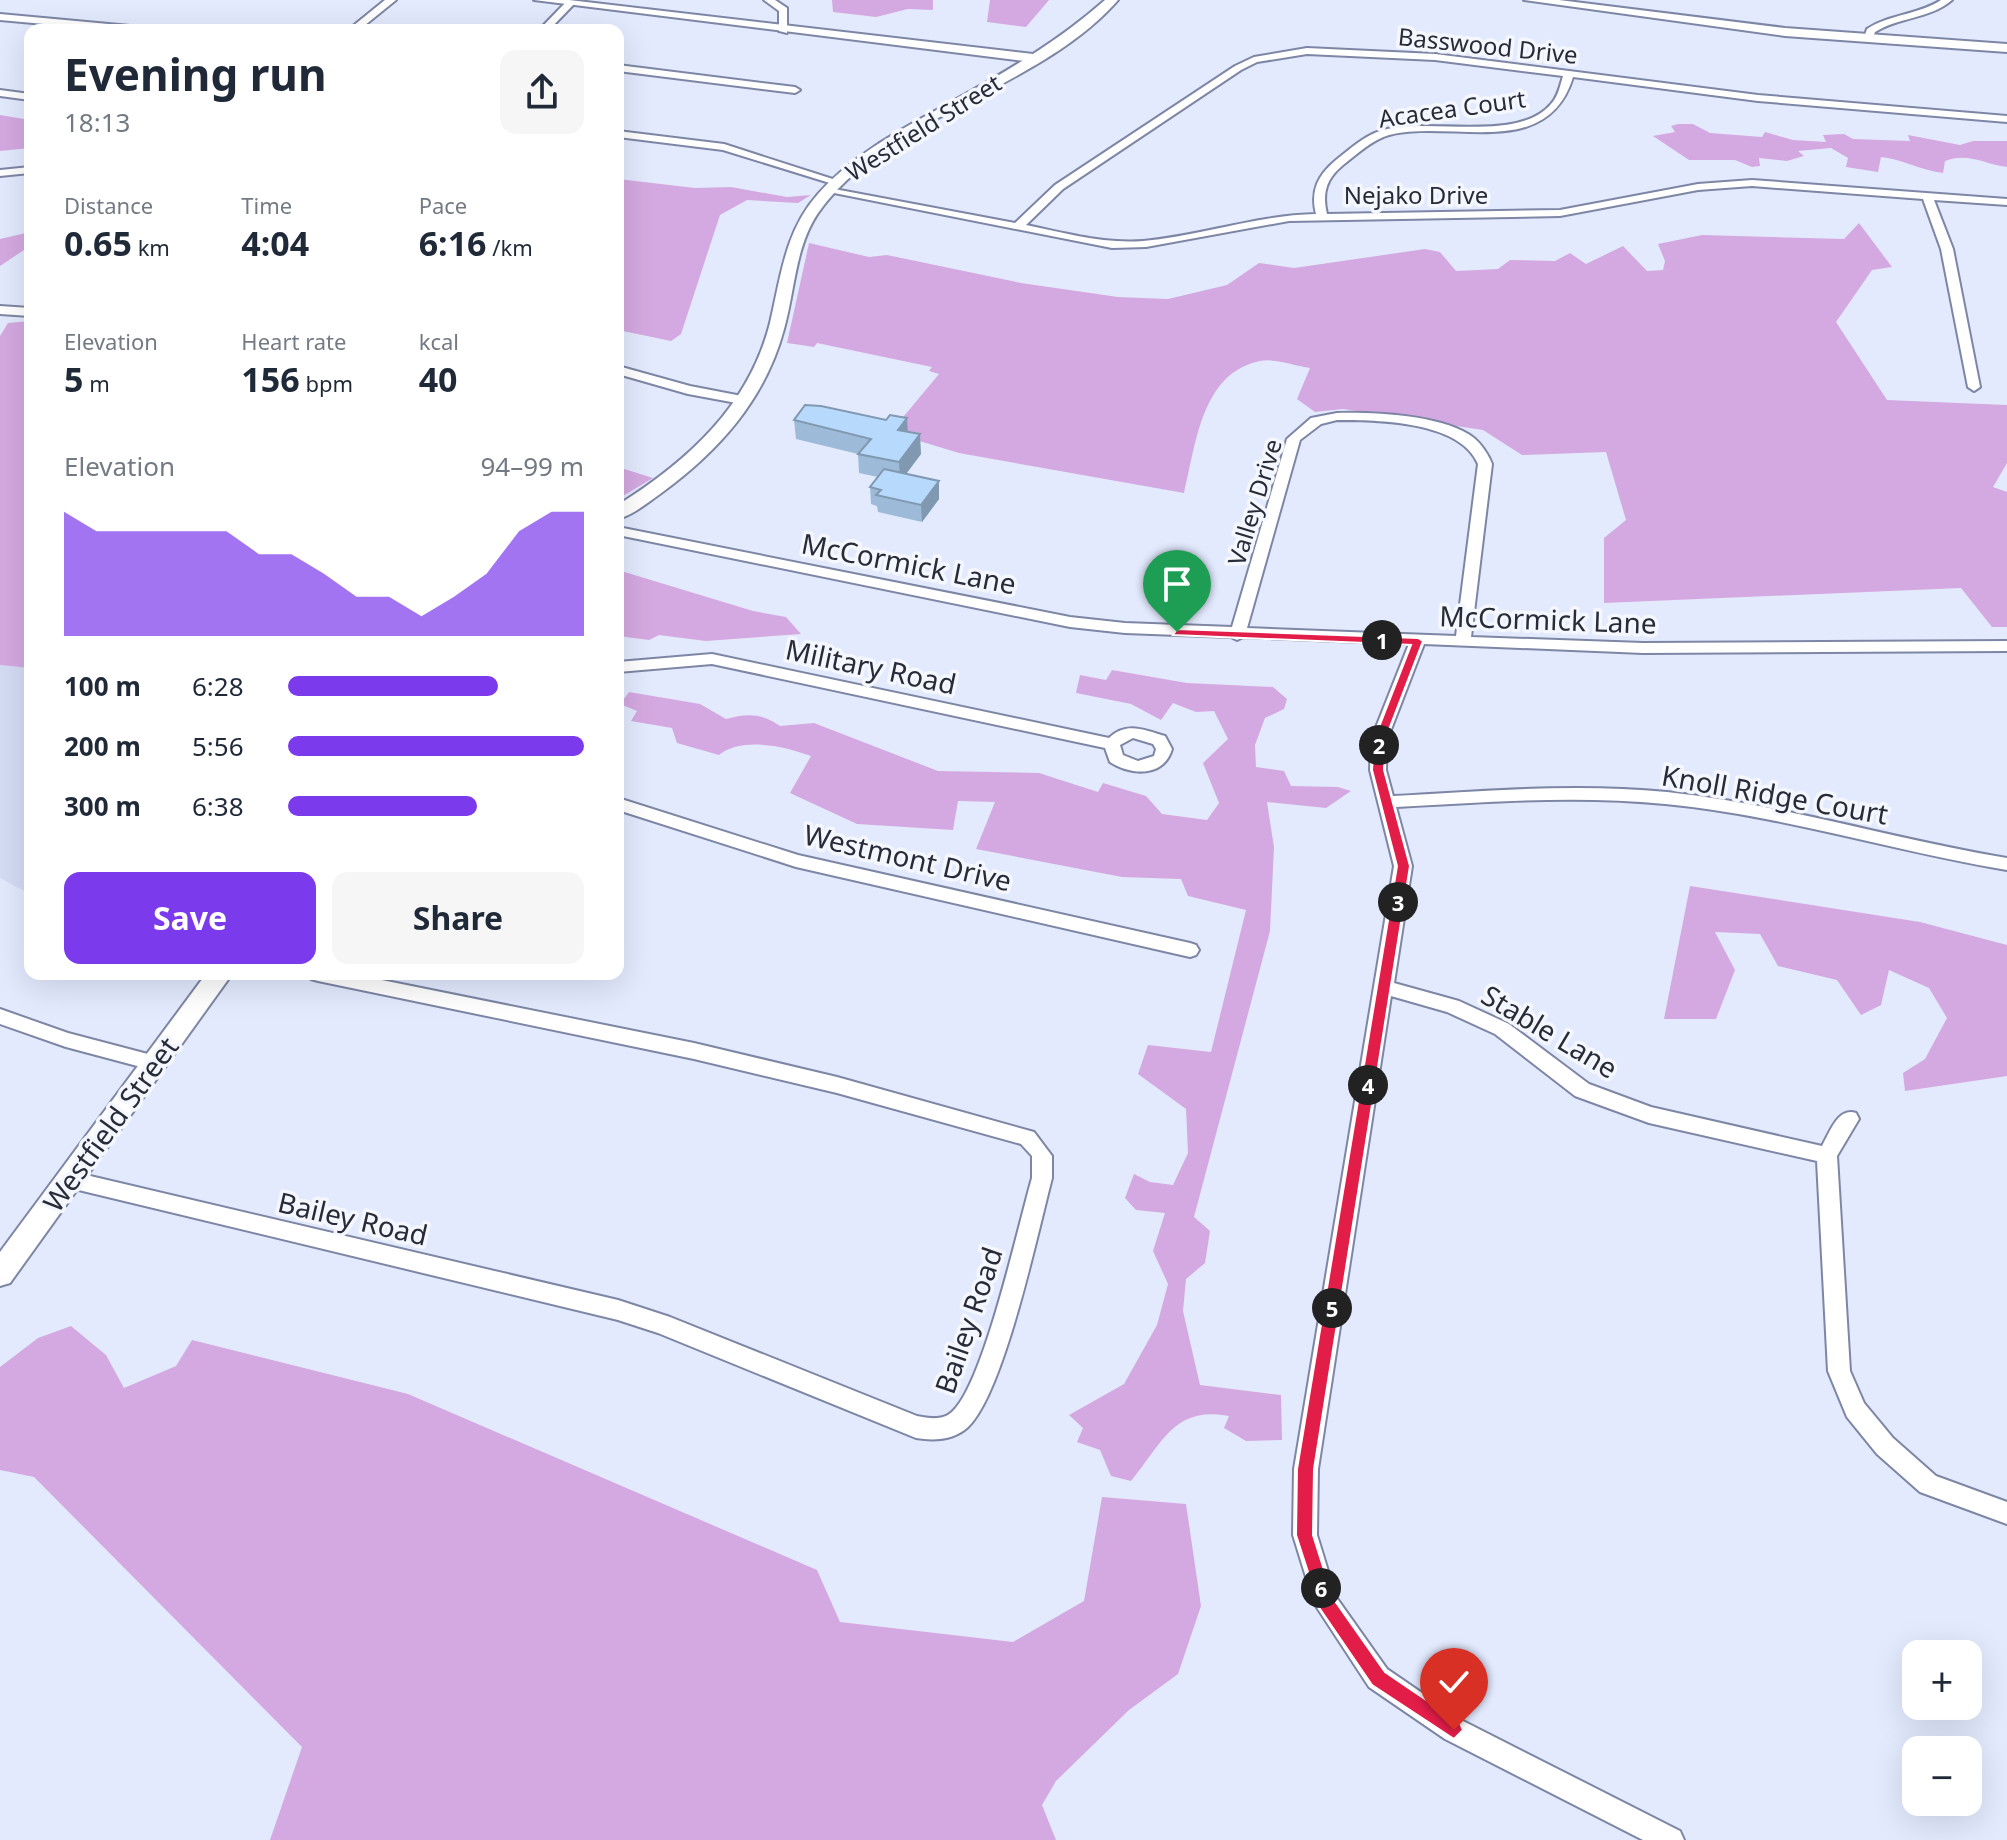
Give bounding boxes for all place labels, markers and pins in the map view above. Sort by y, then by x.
pin [1143,550,1211,632]
pin: 1 [1362,620,1402,660]
pin: 2 [1359,725,1399,765]
pin: 3 [1378,882,1418,922]
pin: 4 [1348,1065,1388,1105]
pin: 5 [1312,1288,1352,1328]
pin: 6 [1301,1568,1341,1608]
pin [1420,1648,1488,1730]

